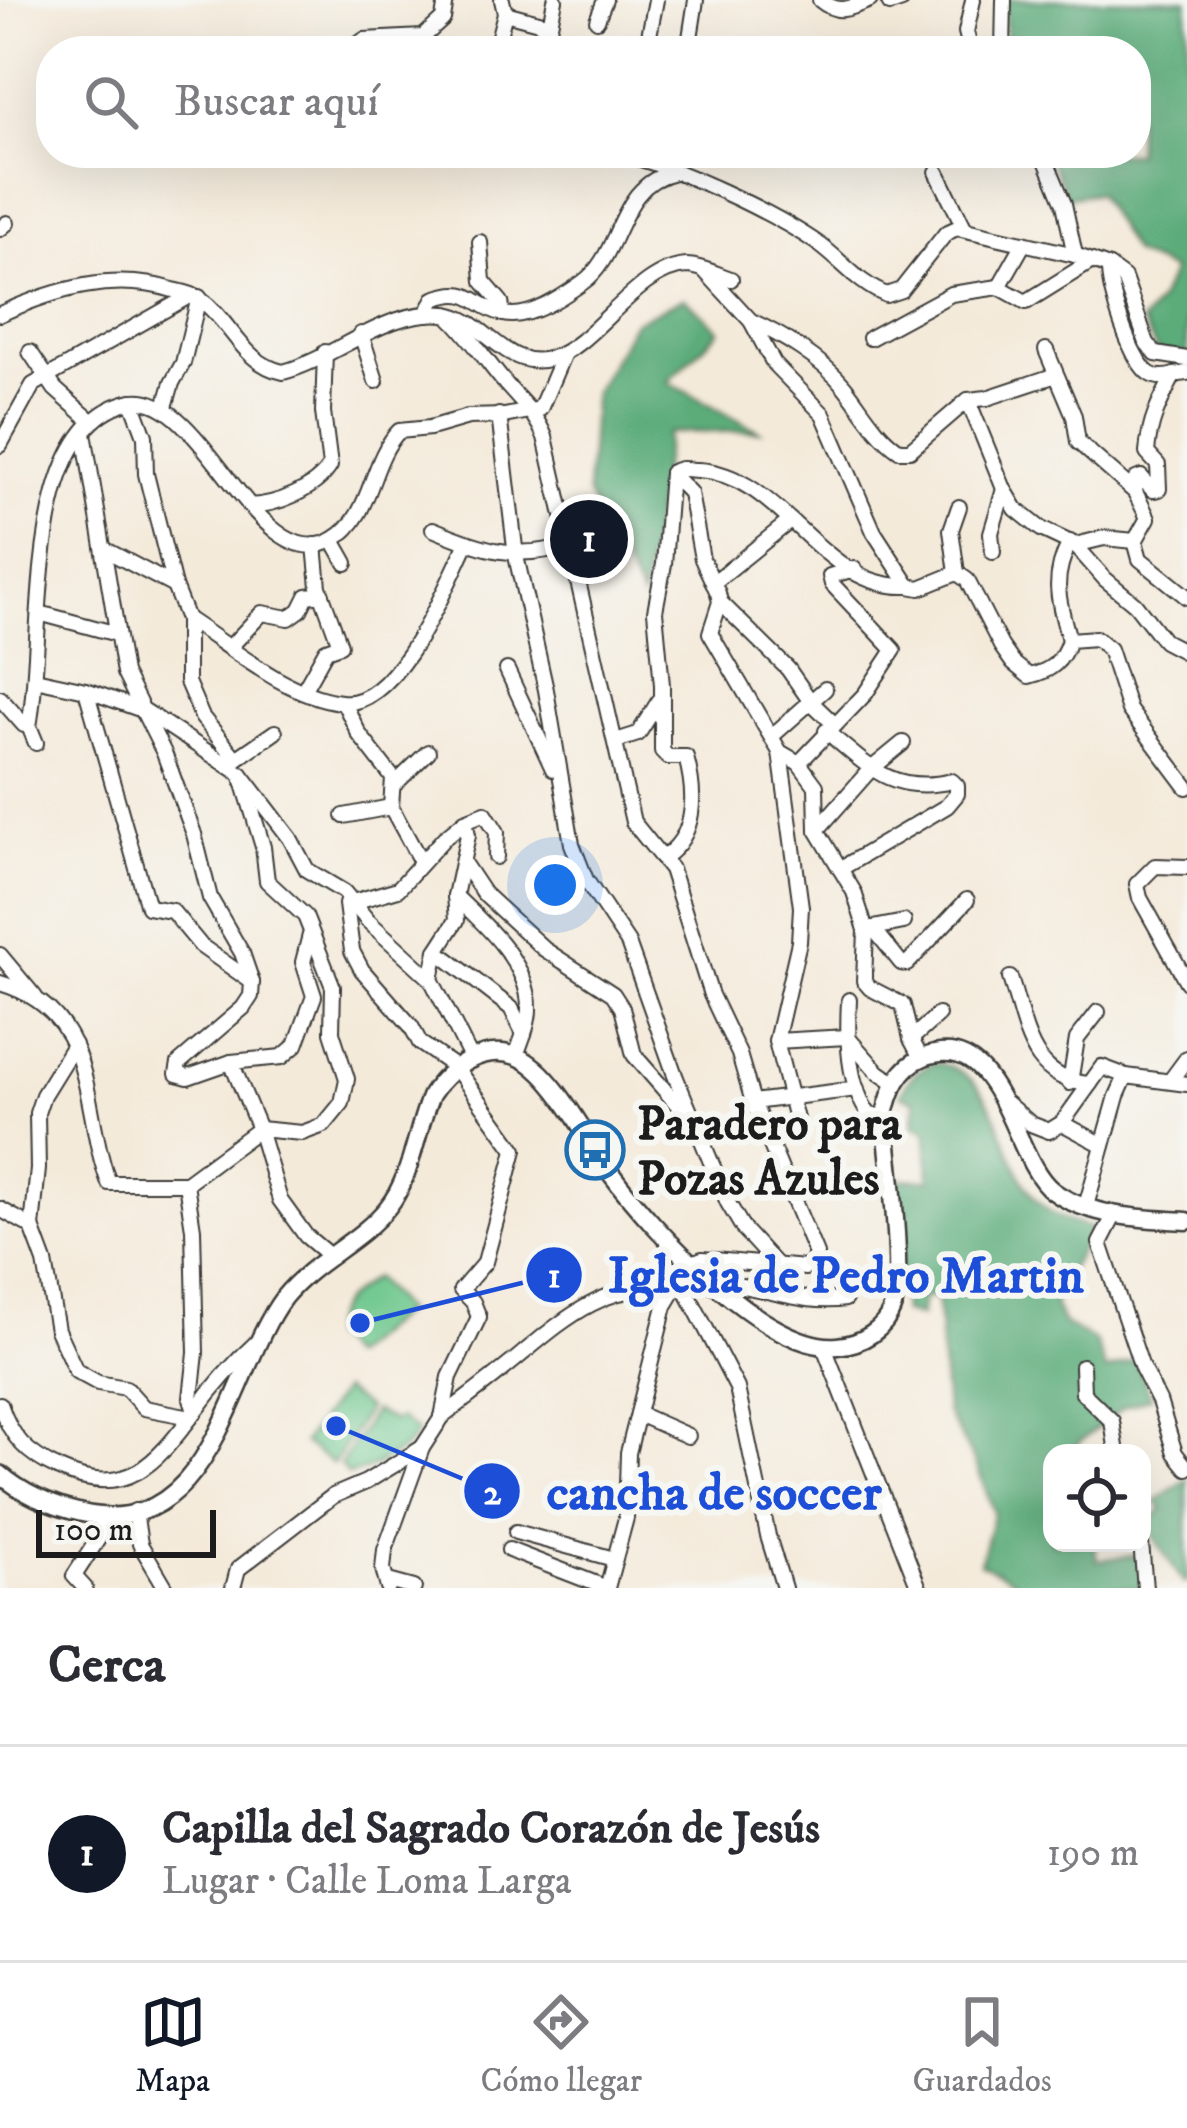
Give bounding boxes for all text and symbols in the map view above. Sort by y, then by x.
search box [36,36,1151,168]
icon: search [78,69,144,135]
text: Buscar aquí [174,74,379,130]
pin: 1 [550,494,628,584]
your location [525,855,585,915]
place label: Paradero para Pozas Azules [637,1095,902,1210]
bus stop icon: Paradero para Pozas Azules [564,1119,626,1181]
callout: Iglesia de Pedro Martin [524,1231,1108,1318]
text: Iglesia de Pedro Martin [608,1245,1084,1309]
text: 1 [547,1254,561,1299]
map controls [1043,1444,1151,1552]
button: locate [1043,1444,1151,1552]
callout: cancha de soccer [462,1448,905,1535]
text: cancha de soccer [547,1462,882,1526]
text: 2 [483,1471,501,1516]
scale bar [36,1504,216,1557]
text: 100 m [54,1510,133,1551]
text: Cerca [48,1634,165,1698]
text: Capilla del Sagrado Corazón de Jesús [162,1801,820,1857]
text: 1 [80,1829,94,1878]
text: 190 m [1047,1829,1139,1878]
text: Lugar · Calle Loma Larga [162,1857,571,1906]
tab: Mapa [135,1989,210,2102]
tab: Cómo llegar [480,1989,642,2102]
tab: Guardados [913,1989,1052,2102]

